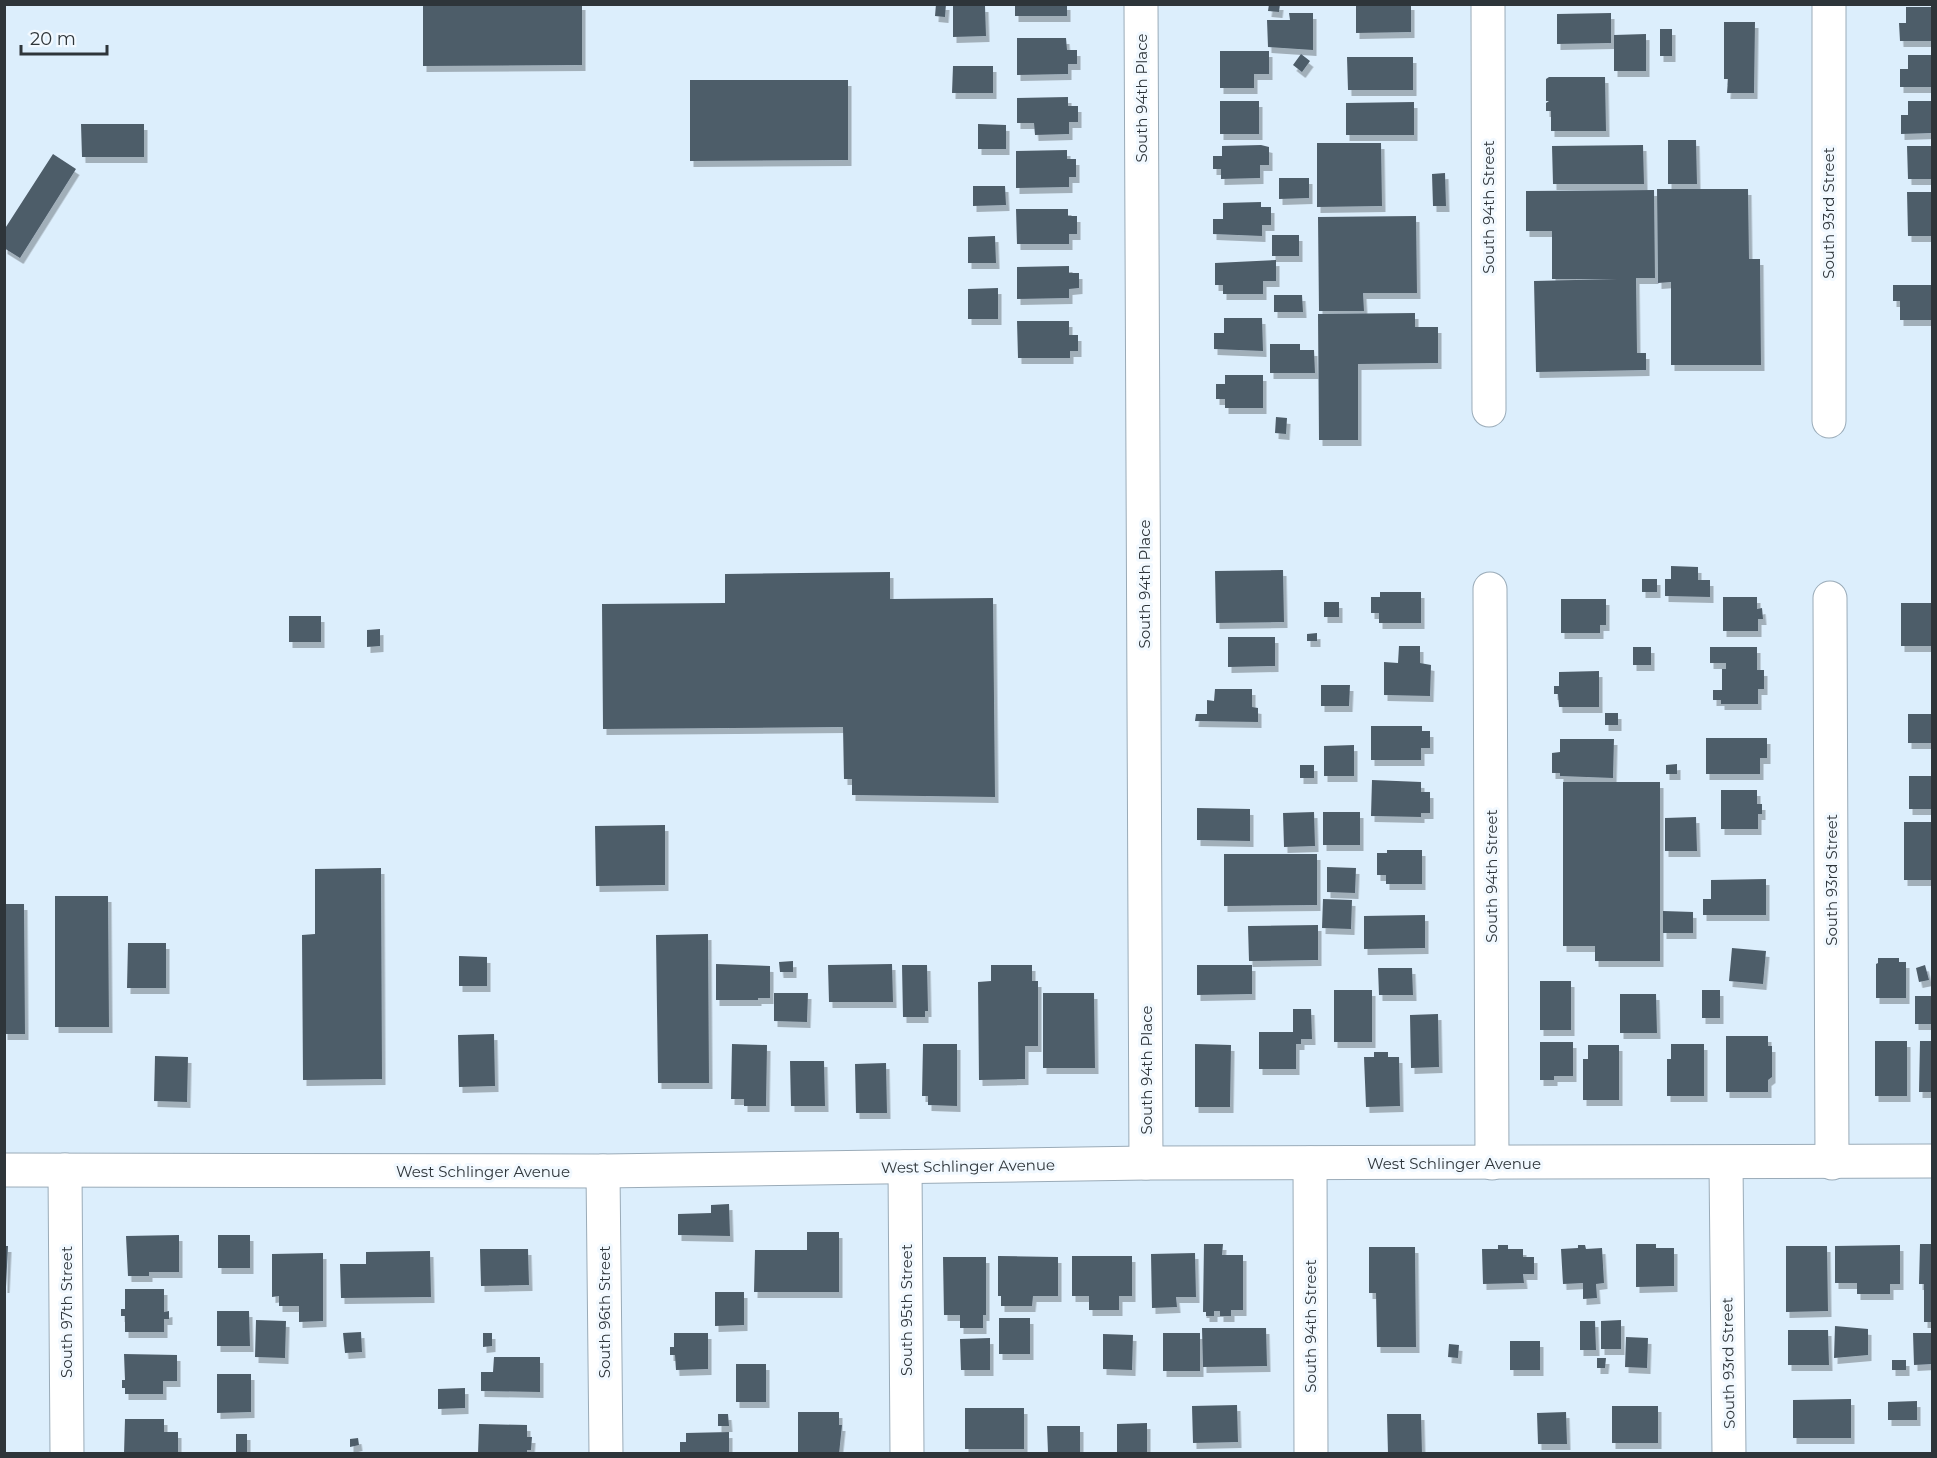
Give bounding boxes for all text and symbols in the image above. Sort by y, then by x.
scale bar [21,18,106,56]
text: 20 m [30,28,76,50]
street label: South 94th Place [1132,33,1151,163]
street label: South 94th Street [1479,140,1498,274]
street label: South 93rd Street [1819,147,1838,279]
street label: South 94th Place [1135,519,1154,649]
street label: South 94th Street [1482,809,1501,943]
street label: South 93rd Street [1822,814,1841,946]
street label: South 94th Place [1137,1005,1156,1135]
street label: West Schlinger Avenue [1367,1154,1541,1173]
street label: West Schlinger Avenue [881,1155,1055,1177]
street label: West Schlinger Avenue [396,1162,570,1181]
street label: South 95th Street [897,1244,916,1376]
street label: South 97th Street [57,1246,76,1378]
street label: South 96th Street [595,1246,614,1378]
street label: South 94th Street [1301,1259,1320,1393]
street label: South 93rd Street [1717,1297,1739,1429]

